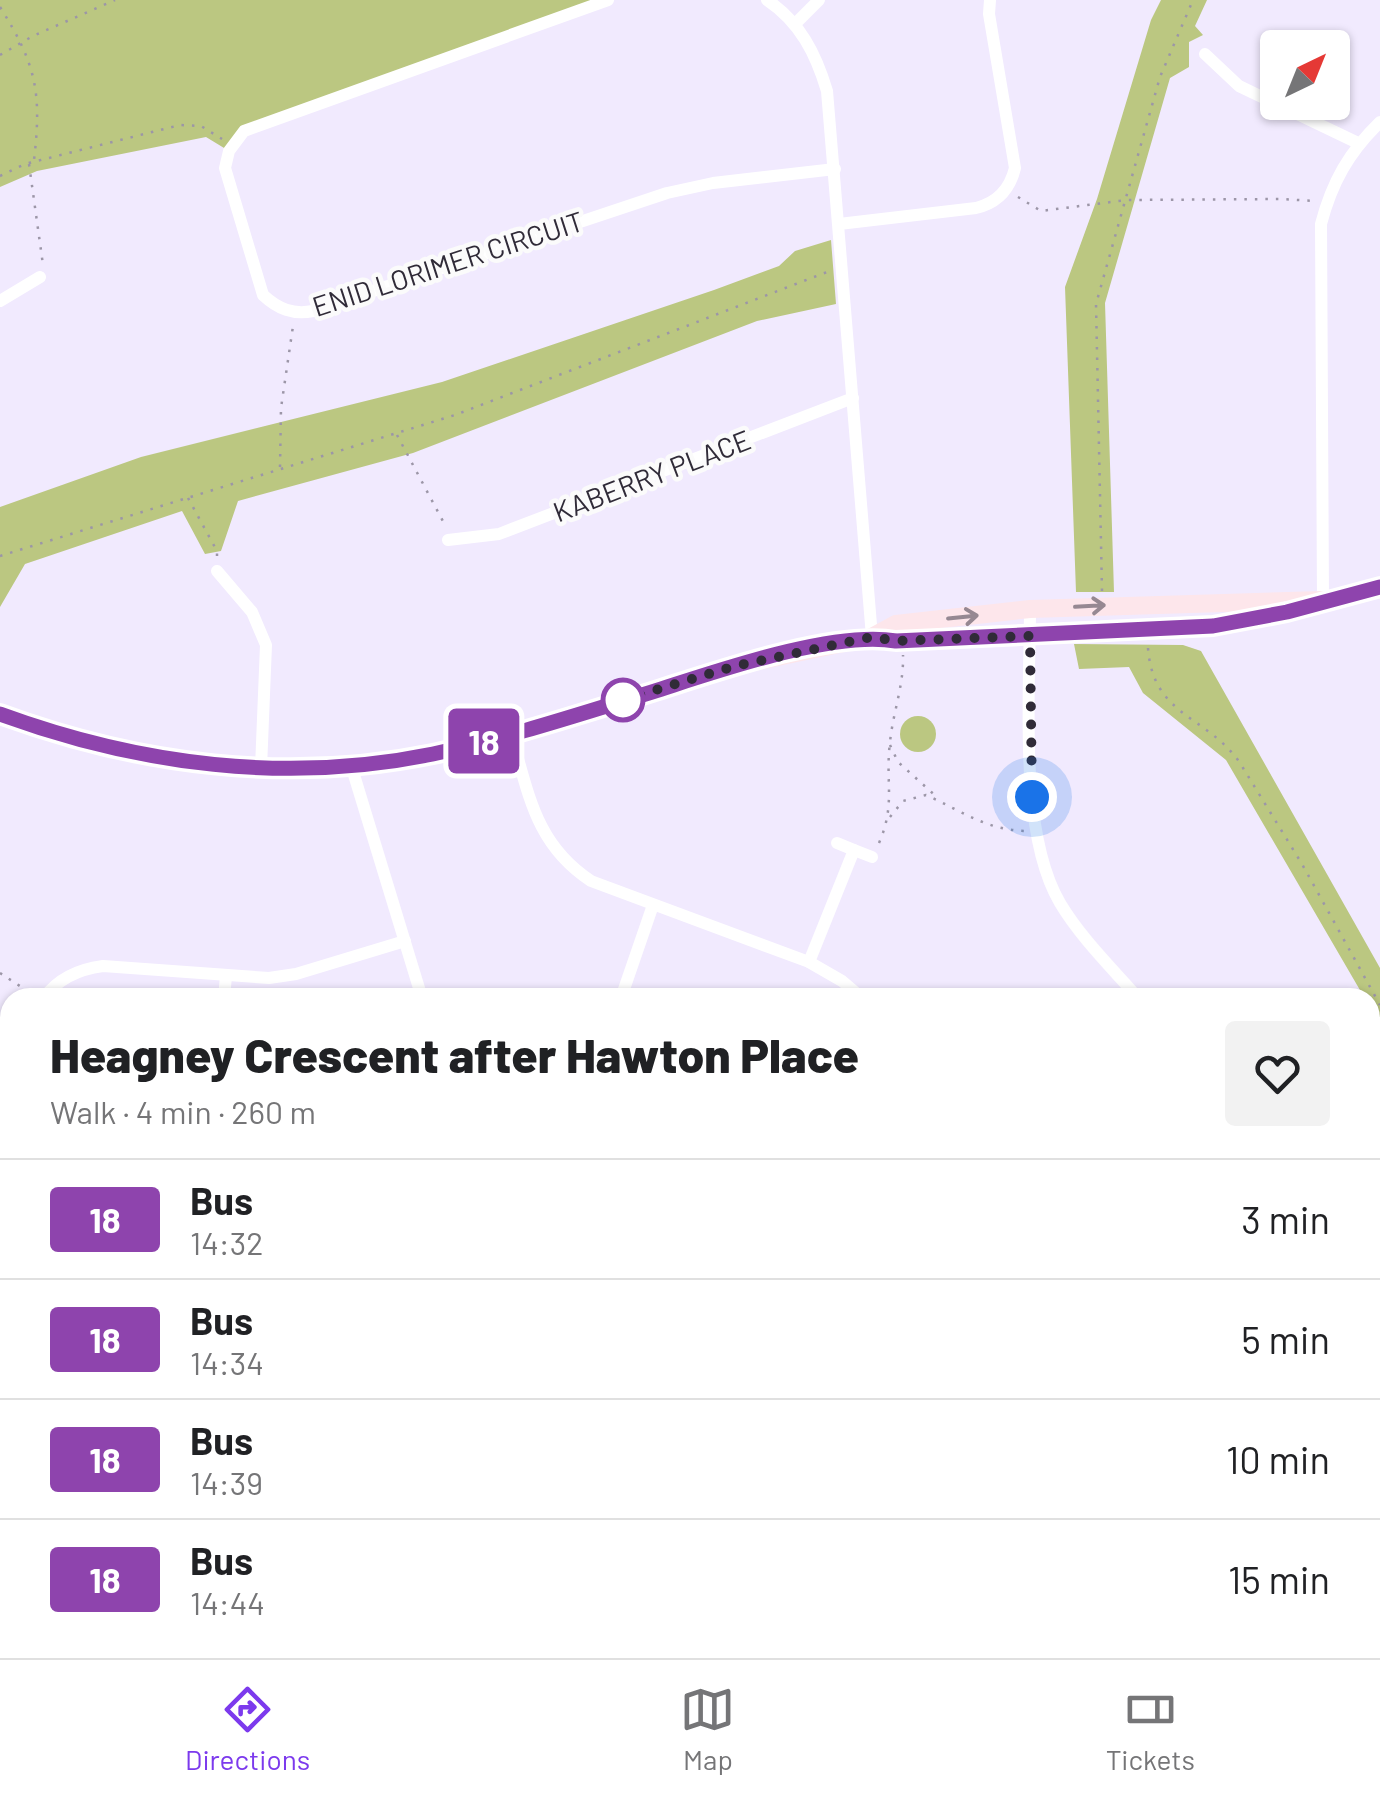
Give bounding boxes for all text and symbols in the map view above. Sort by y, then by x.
north arrow [1260,30,1350,120]
map controls [1260,30,1350,120]
street label: ENID LORIMER CIRCUIT [308,203,588,323]
street label: KABERRY PLACE [548,422,755,528]
one-way arrow [1073,596,1105,615]
one-way arrow [946,607,978,626]
unlabelled marker [602,679,644,721]
line badge: 18 [439,708,529,774]
text: 18 [468,720,500,762]
your location [1007,772,1057,822]
button: heart [1225,1021,1330,1126]
text: Heagney Crescent after Hawton Place [50,1025,859,1083]
text: Walk · 4 min · 260 m [50,1092,316,1130]
text: Bus [190,1177,253,1223]
text: 3 min [1241,1196,1330,1242]
text: 18 [89,1198,121,1240]
text: 14:32 [190,1223,263,1261]
text: Bus [190,1297,253,1343]
text: 5 min [1241,1316,1330,1362]
text: 18 [89,1318,121,1360]
text: 14:34 [190,1343,264,1381]
text: Bus [190,1417,253,1463]
text: 10 min [1226,1436,1330,1482]
text: 18 [89,1438,121,1480]
text: 14:39 [190,1463,263,1501]
text: Bus [190,1537,253,1583]
text: 15 min [1228,1556,1330,1602]
text: 18 [89,1558,121,1600]
text: 14:44 [190,1583,265,1621]
tab: Directions [185,1682,310,1776]
tab: Map [680,1682,735,1776]
tab: Tickets [1106,1682,1195,1776]

